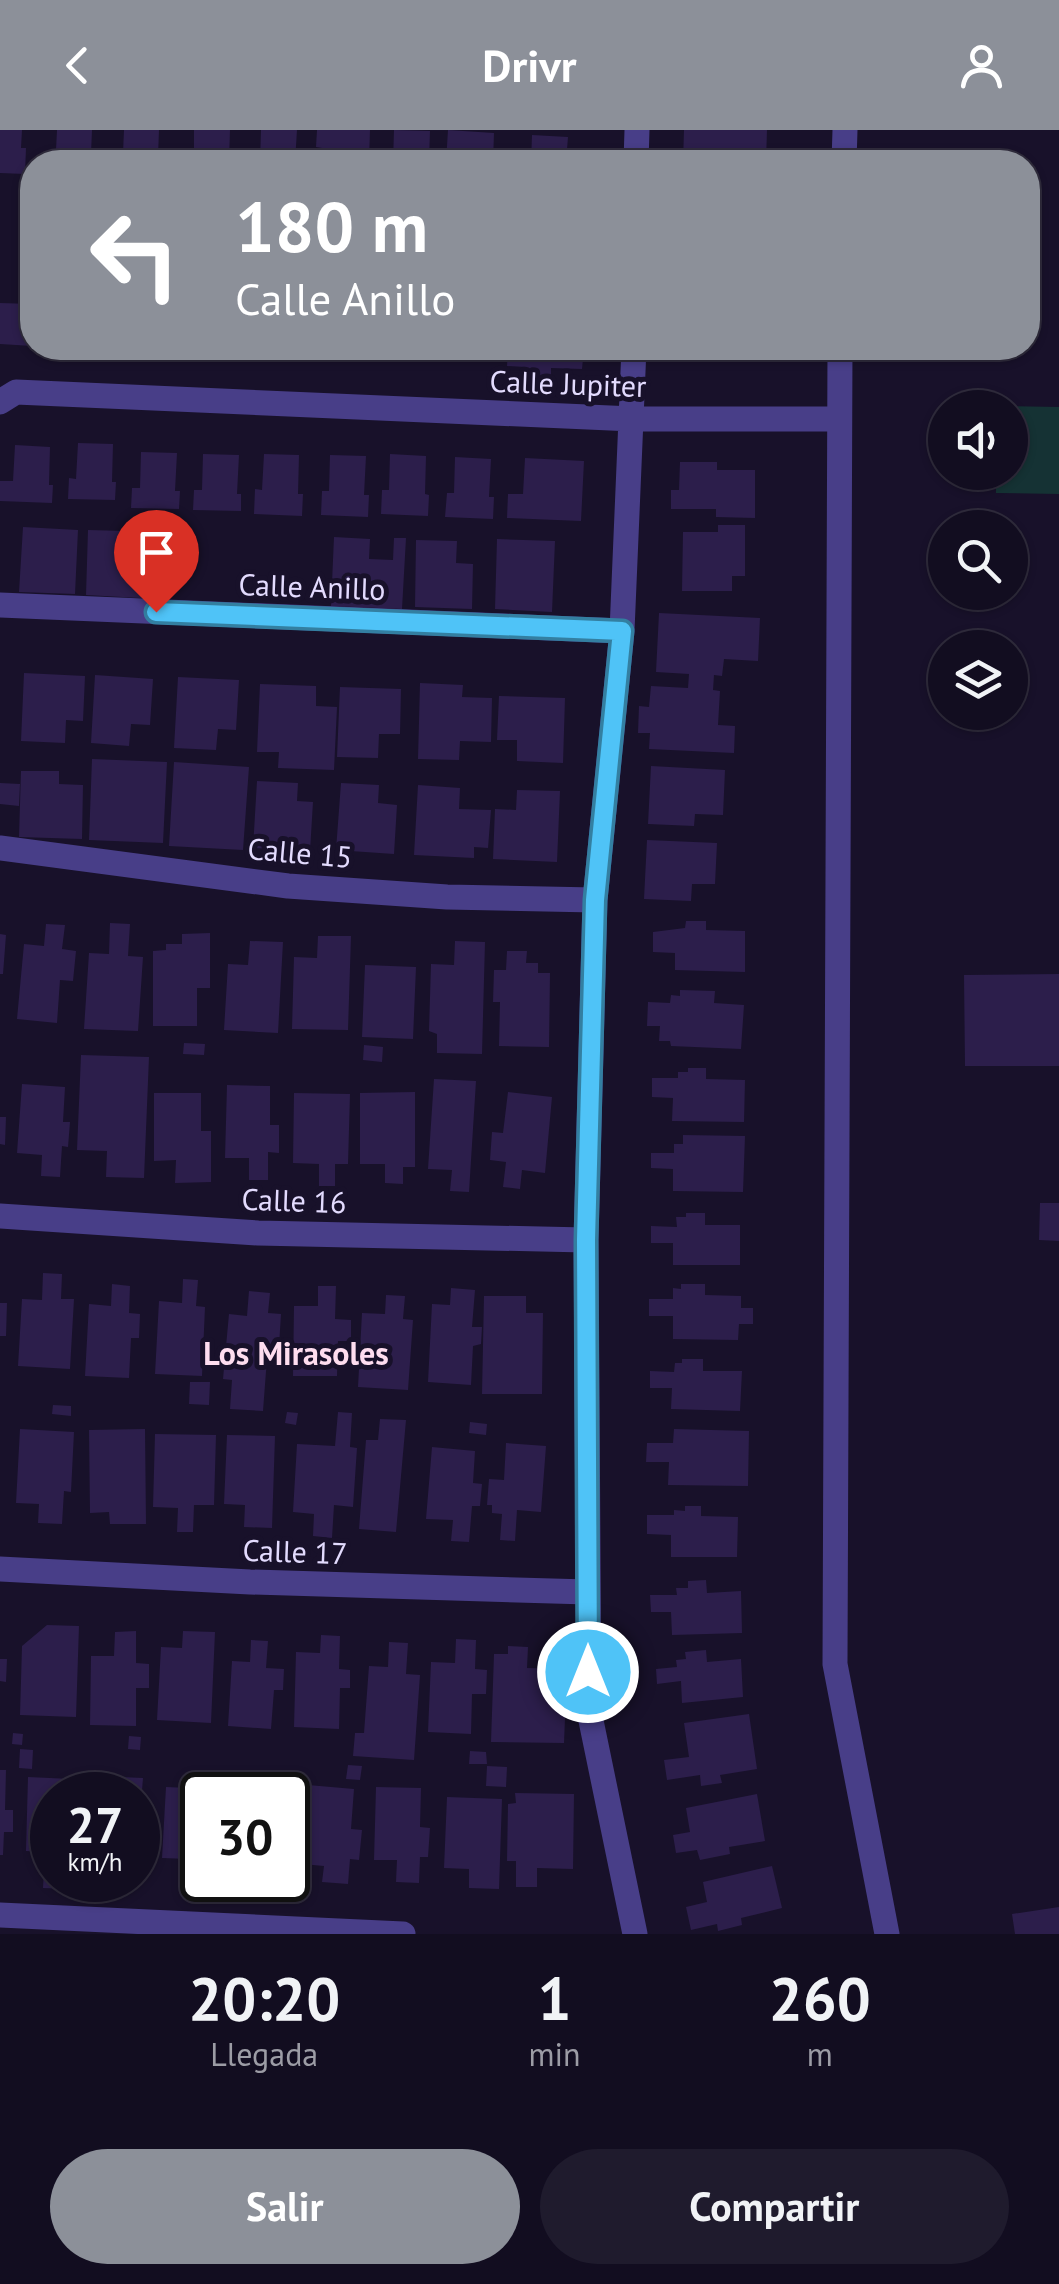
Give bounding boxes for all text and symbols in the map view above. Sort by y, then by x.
text: Drivr [482,36,577,94]
icon: back [50,38,105,93]
icon: person [954,38,1009,93]
text: 180 m [235,181,428,271]
icon: left [70,190,200,320]
text: Calle Anillo [235,269,455,327]
street label: Calle Jupiter [489,361,647,405]
map controls [928,390,1028,730]
button: sound [928,390,1028,490]
pin [114,510,199,613]
button: search [928,510,1028,610]
icon: arrive [129,525,184,580]
street label: Calle Anillo [238,564,386,608]
button: layers [928,630,1028,730]
street label: Calle 15 [246,828,354,876]
street label: Calle 16 [241,1179,347,1221]
district label: Los Mirasoles [203,1332,389,1374]
street label: Calle 17 [242,1530,348,1572]
position arrow [536,1620,640,1724]
speed limit sign: 30 [180,1772,310,1902]
text: 27 [67,1792,123,1857]
text: km/h [68,1846,122,1878]
text: 20:20 [188,1959,340,2037]
text: 1 [538,1959,572,2037]
text: 260 [769,1959,871,2037]
text: Llegada [210,2033,318,2075]
text: min [529,2033,581,2075]
text: m [807,2033,833,2075]
button: Salir [50,2149,520,2264]
button: Compartir [540,2149,1009,2264]

